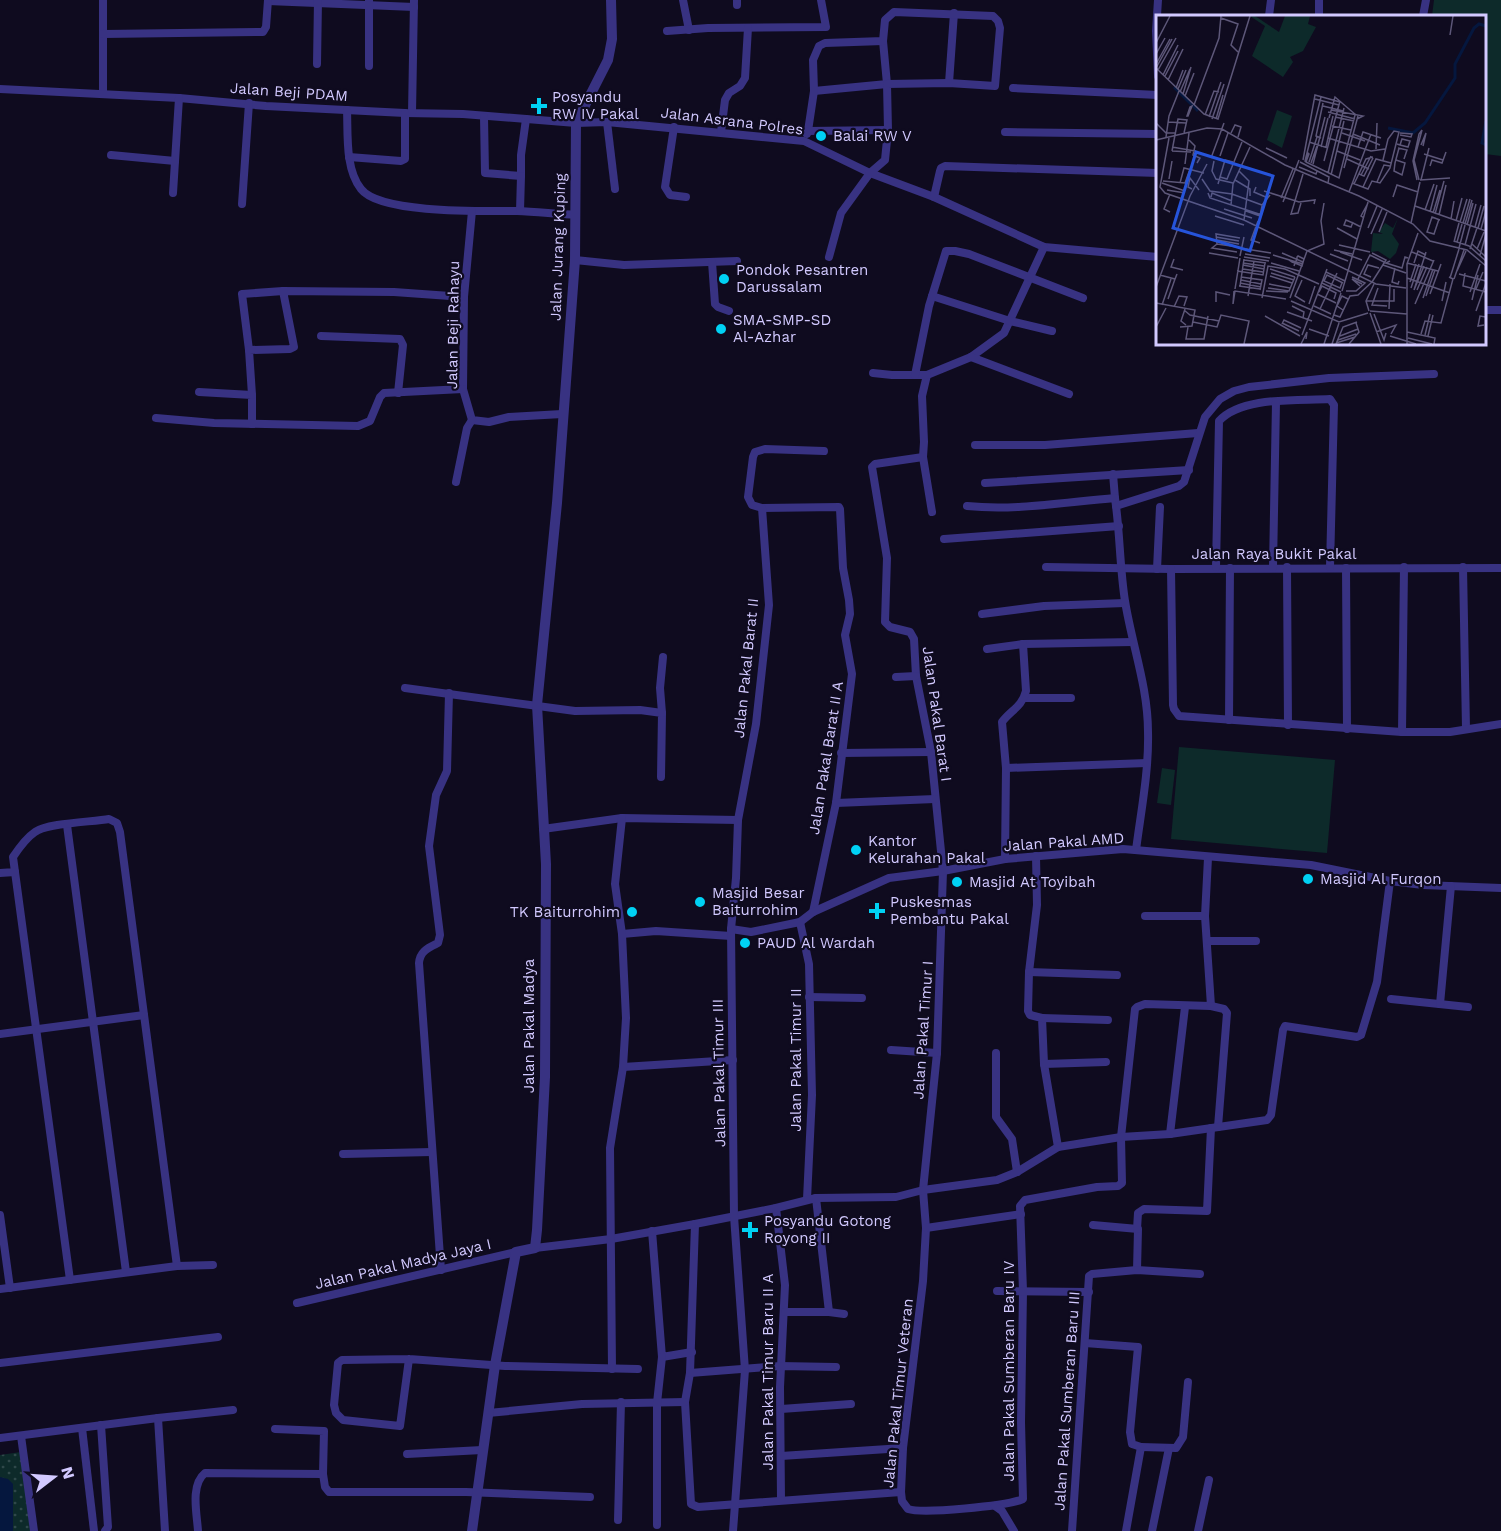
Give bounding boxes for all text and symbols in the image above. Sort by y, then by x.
inset map [1156,15,1486,345]
street label: Jalan Beji PDAM [229,79,349,105]
place label: Posyandu RW IV Pakal [552,88,639,123]
marker: Posyandu RW IV Pakal [530,97,548,115]
street label: Jalan Asrana Polres [660,103,804,139]
place label: Balai RW V [833,127,912,145]
marker: Balai RW V [814,129,828,143]
street label: Jalan Jurang Kuping [546,173,570,321]
street label: Jalan Beji Rahayu [443,261,463,389]
place label: Pondok Pesantren Darussalam [736,261,868,296]
marker: Pondok Pesantren Darussalam [717,272,731,286]
place label: SMA-SMP-SD Al-Azhar [733,311,831,346]
marker: SMA-SMP-SD Al-Azhar [714,322,728,336]
street label: Jalan Raya Bukit Pakal [1191,545,1357,563]
street label: Jalan Pakal Barat II [730,597,762,739]
street label: Jalan Pakal Barat I [919,645,955,783]
street label: Jalan Pakal Barat II A [805,680,847,836]
street label: Jalan Pakal AMD [1003,829,1125,855]
place label: Kantor Kelurahan Pakal [868,832,986,867]
marker: Kantor Kelurahan Pakal [849,843,863,857]
place label: Masjid Al Furqon [1320,870,1441,888]
marker: Masjid Al Furqon [1301,872,1315,886]
place label: Masjid At Toyibah [969,873,1095,891]
marker: Masjid At Toyibah [950,875,964,889]
place label: Masjid Besar Baiturrohim [712,884,805,919]
place label: Puskesmas Pembantu Pakal [890,893,1009,928]
marker: Masjid Besar Baiturrohim [693,895,707,909]
marker: Puskesmas Pembantu Pakal [868,902,886,920]
place label: TK Baiturrohim [510,903,620,921]
marker: TK Baiturrohim [625,905,639,919]
place label: PAUD Al Wardah [757,934,875,952]
marker: PAUD Al Wardah [738,936,752,950]
street label: Jalan Pakal Madya [520,958,538,1093]
street label: Jalan Pakal Timur I [909,960,937,1100]
street label: Jalan Pakal Timur II [787,988,805,1132]
street label: Jalan Pakal Timur III [709,999,729,1147]
place label: Posyandu Gotong Royong II [764,1212,891,1247]
marker: Posyandu Gotong Royong II [741,1221,759,1239]
street label: Jalan Pakal Madya Jaya I [313,1235,493,1293]
street label: Jalan Pakal Sumberan Baru IV [1000,1260,1018,1481]
street label: Jalan Pakal Timur Baru II A [759,1274,777,1470]
street label: Jalan Pakal Sumberan Baru III [1050,1291,1084,1511]
street label: Jalan Pakal Timur Veteran [879,1297,917,1489]
north arrow [24,1447,84,1507]
text: N [57,1464,79,1481]

